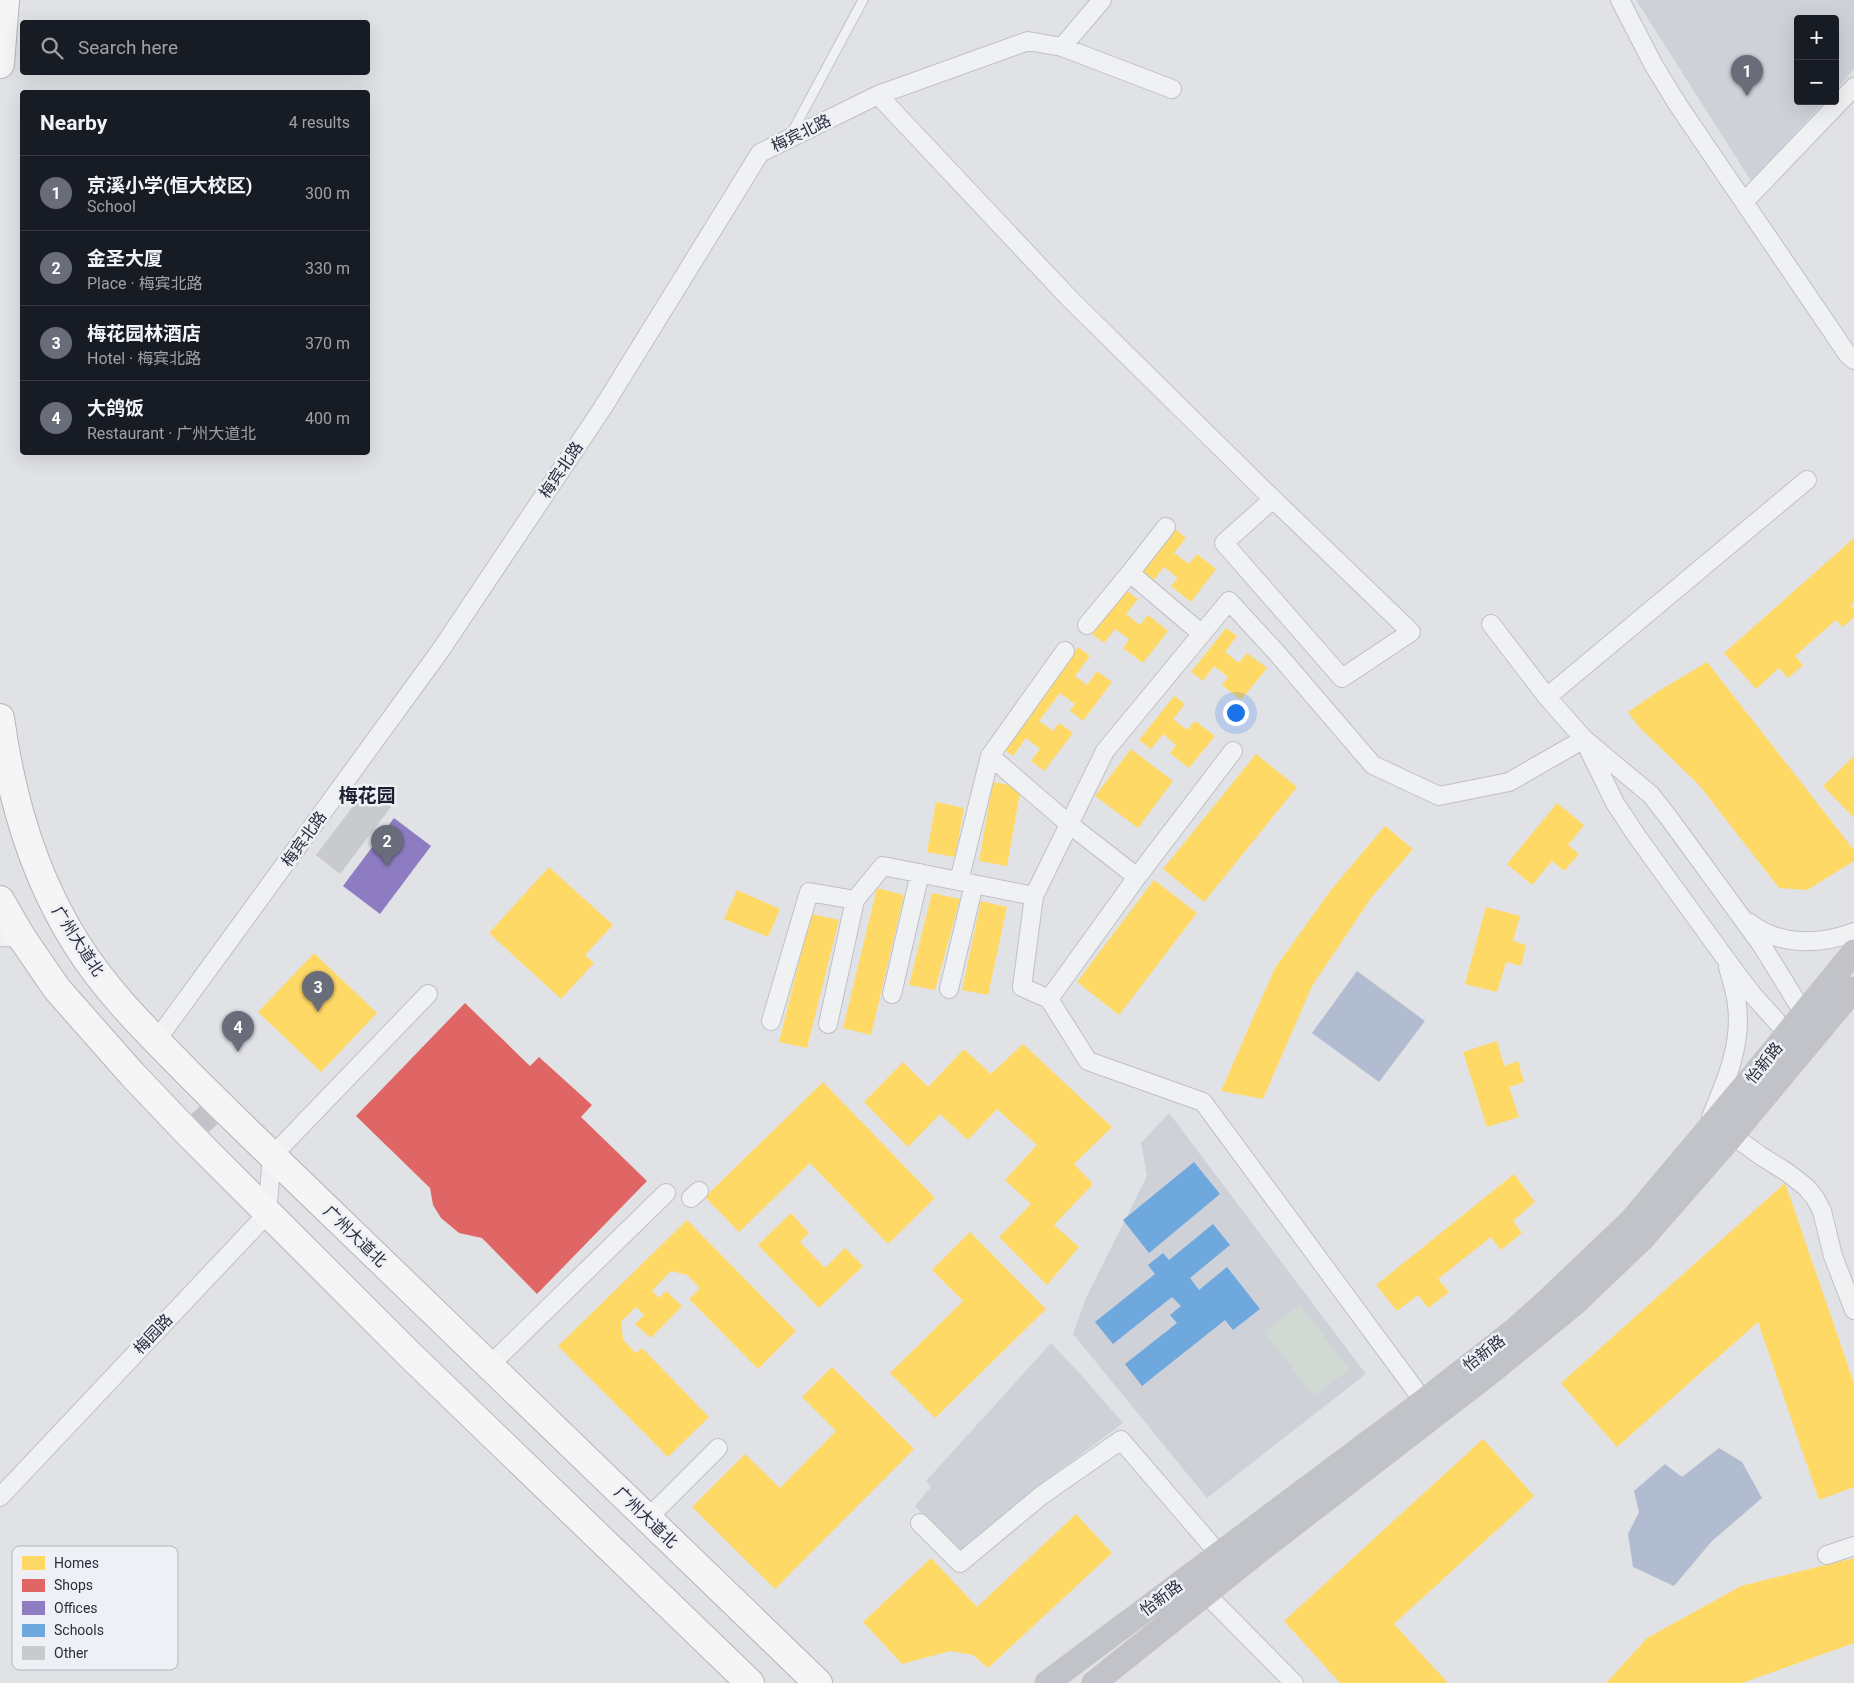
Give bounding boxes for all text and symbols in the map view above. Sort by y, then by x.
map controls [1794,15,1839,105]
button: + [1794,15,1839,60]
search box [20,20,370,75]
icon: search [38,34,66,62]
text: Search here [78,36,178,59]
pin: 1 [1731,55,1763,96]
button: − [1794,60,1839,105]
street label: 梅宾北路 [768,110,834,156]
text: Nearby [40,111,107,135]
text: 4 results [289,113,350,132]
text: 京溪小学(恒大校区) [87,174,252,197]
text: 1 [51,184,61,203]
text: 300 m [305,184,350,203]
text: School [87,197,136,216]
text: 金圣大厦 [87,247,163,270]
text: 2 [51,259,61,278]
text: 330 m [305,259,350,278]
text: Place · 梅宾北路 [87,274,203,293]
text: 梅花园林酒店 [87,322,201,345]
text: 3 [51,334,61,353]
text: 370 m [305,334,350,353]
text: Hotel · 梅宾北路 [87,349,201,368]
text: 大鸽饭 [87,397,144,420]
text: 4 [51,409,61,428]
text: 400 m [305,409,350,428]
text: Restaurant · 广州大道北 [87,424,256,443]
street label: 梅宾北路 [535,438,587,502]
your location [1223,700,1249,726]
district label: 梅花园 [338,784,396,807]
street label: 梅宾北路 [278,808,330,870]
pin: 2 [371,825,403,866]
street label: 广州大道北 [48,902,108,980]
pin: 3 [302,971,334,1012]
pin: 4 [222,1011,254,1052]
street label: 怡新路 [1742,1038,1786,1088]
street label: 广州大道北 [320,1201,390,1271]
street label: 梅园路 [130,1310,176,1358]
street label: 怡新路 [1459,1331,1509,1375]
street label: 广州大道北 [611,1482,681,1552]
legend [12,1546,178,1670]
text: Homes [54,1555,99,1571]
street label: 怡新路 [1136,1576,1186,1620]
text: Shops [54,1577,93,1593]
text: Offices [54,1600,98,1616]
text: Schools [54,1622,104,1638]
text: Other [54,1645,88,1661]

